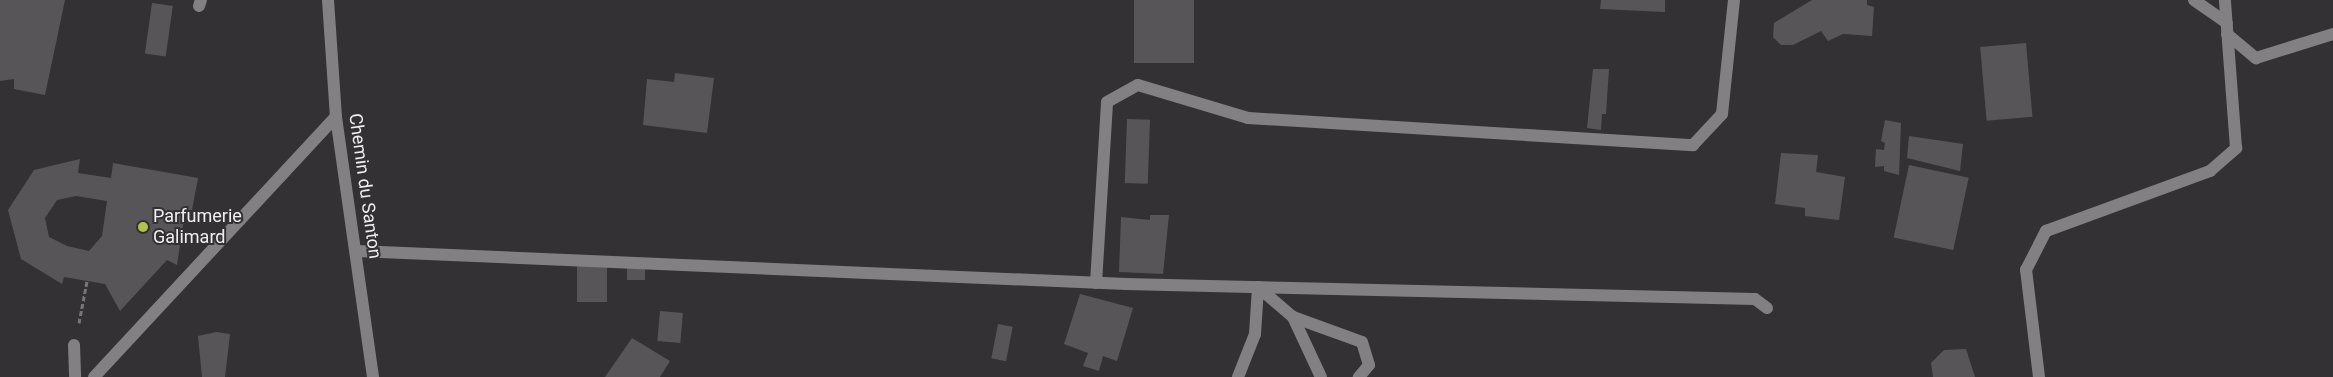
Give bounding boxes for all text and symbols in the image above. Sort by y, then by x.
street label: Chemin du Santon [344,112,386,260]
place label: Parfumerie Galimard [153,206,242,248]
marker: Parfumerie Galimard [137,221,149,233]

